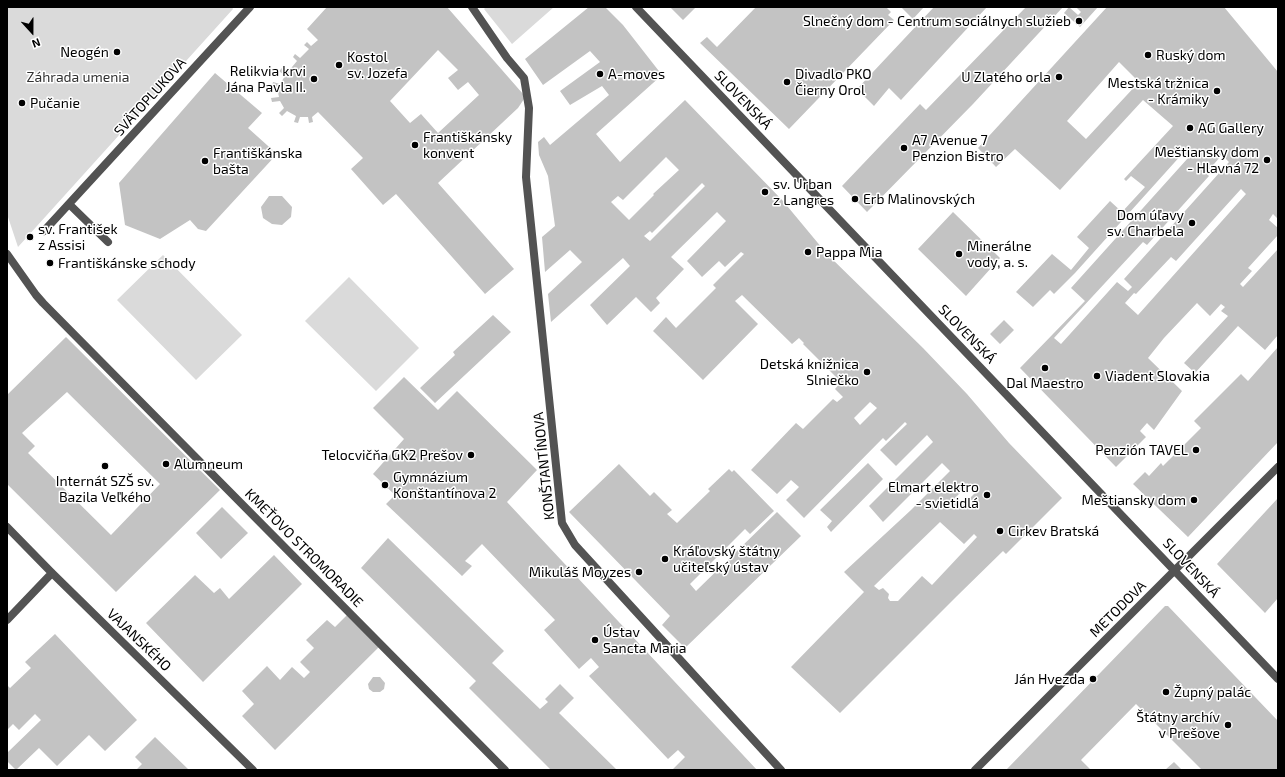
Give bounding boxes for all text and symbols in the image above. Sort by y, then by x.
north arrow [12,12,52,52]
place label: Slnečný dom - Centrum sociálnych služieb [803,13,1071,29]
marker: Slnečný dom - Centrum sociálnych služieb [1074,16,1084,26]
text: N [30,36,43,51]
place label: Neogén [60,44,109,60]
marker: Neogén [112,47,122,57]
place label: Ruský dom [1156,47,1226,63]
place label: Kostol sv. Jozefa [347,49,408,82]
marker: Ruský dom [1143,50,1153,60]
street label: SVÄTOPLUKOVA [110,54,190,140]
marker: Kostol sv. Jozefa [334,60,344,70]
place label: Relikvia krvi Jána Pavla II. [226,63,306,96]
place label: A-moves [608,66,665,82]
place label: Divadlo PKO Čierny Orol [795,66,872,98]
street label: SLOVENSKÁ [711,67,775,133]
park label: Záhrada umenia [27,69,129,85]
marker: A-moves [595,69,605,79]
place label: U Zlatého orla [961,69,1051,85]
marker: U Zlatého orla [1054,72,1064,82]
marker: Relikvia krvi Jána Pavla II. [309,74,319,84]
place label: Mestská tržnica - Krámiky [1107,75,1209,108]
marker: Divadlo PKO Čierny Orol [782,77,792,87]
marker: Mestská tržnica - Krámiky [1212,86,1222,96]
place label: Pučanie [30,95,80,111]
marker: Pučanie [17,98,27,108]
place label: AG Gallery [1198,120,1264,136]
marker: AG Gallery [1185,123,1195,133]
place label: Františkánsky konvent [423,129,512,162]
place label: A7 Avenue 7 Penzion Bistro [912,132,1004,164]
marker: Františkánsky konvent [410,140,420,150]
marker: A7 Avenue 7 Penzion Bistro [899,143,909,153]
place label: Meštiansky dom - Hlavná 72 [1154,144,1259,176]
place label: Františkánska bašta [213,145,303,178]
marker: Meštiansky dom - Hlavná 72 [1262,155,1272,165]
marker: Františkánska bašta [200,156,210,166]
place label: sv. Urban z Langres [773,176,834,208]
marker: sv. Urban z Langres [760,187,770,197]
place label: Erb Malinovských [863,191,975,207]
marker: Erb Malinovských [850,194,860,204]
place label: Dom úľavy sv. Charbela [1107,207,1184,240]
marker: Dom úľavy sv. Charbela [1187,218,1197,228]
place label: sv. František z Assisi [38,221,118,254]
marker: sv. František z Assisi [25,232,35,242]
place label: Minerálne vody, a. s. [967,238,1032,270]
place label: Pappa Mia [816,244,882,260]
marker: Pappa Mia [803,247,813,257]
marker: Minerálne vody, a. s. [954,249,964,259]
place label: Františkánske schody [58,255,196,271]
marker: Františkánske schody [45,258,55,268]
street label: SLOVENSKÁ [935,301,999,367]
place label: Detská knižnica Slniečko [760,356,859,388]
marker: Dal Maestro [1040,363,1050,373]
marker: Detská knižnica Slniečko [862,367,872,377]
place label: Viadent Slovakia [1105,368,1210,384]
marker: Viadent Slovakia [1092,371,1102,381]
place label: Dal Maestro [1006,375,1084,391]
street label: KONŠTANTÍNOVA [530,411,558,521]
place label: Penzión TAVEL [1095,442,1188,458]
marker: Penzión TAVEL [1191,445,1201,455]
place label: Telocvičňa GK2 Prešov [322,447,463,463]
marker: Telocvičňa GK2 Prešov [466,450,476,460]
place label: Alumneum [174,456,243,472]
marker: Alumneum [161,459,171,469]
marker: Internát SZŠ sv. Bazila Veľkého [100,461,110,471]
place label: Gymnázium Konštantínova 2 [393,469,496,502]
place label: Internát SZŠ sv. Bazila Veľkého [56,473,154,506]
place label: Elmart elektro - svietidlá [888,479,979,512]
marker: Gymnázium Konštantínova 2 [380,480,390,490]
street label: KMEŤOVO STROMORADIE [241,485,367,611]
marker: Elmart elektro - svietidlá [982,490,992,500]
place label: Meštiansky dom [1081,492,1186,508]
marker: Meštiansky dom [1189,495,1199,505]
place label: Cirkev Bratská [1008,523,1099,539]
marker: Cirkev Bratská [995,526,1005,536]
street label: SLOVENSKÁ [1159,535,1223,601]
place label: Kráľovský štátny učiteľský ústav [673,543,780,576]
marker: Kráľovský štátny učiteľský ústav [660,554,670,564]
place label: Mikuláš Moyzes [529,564,631,580]
marker: Mikuláš Moyzes [634,567,644,577]
street label: METODOVA [1086,577,1150,641]
street label: VAJANSKÉHO [103,605,175,675]
place label: Ústav Sancta Maria [603,624,686,656]
marker: Ústav Sancta Maria [590,635,600,645]
place label: Ján Hvezda [1014,671,1085,687]
marker: Ján Hvezda [1088,674,1098,684]
place label: Župný palác [1174,684,1251,700]
marker: Župný palác [1161,687,1171,697]
place label: Štátny archív v Prešove [1136,709,1220,742]
marker: Štátny archív v Prešove [1223,720,1233,730]

